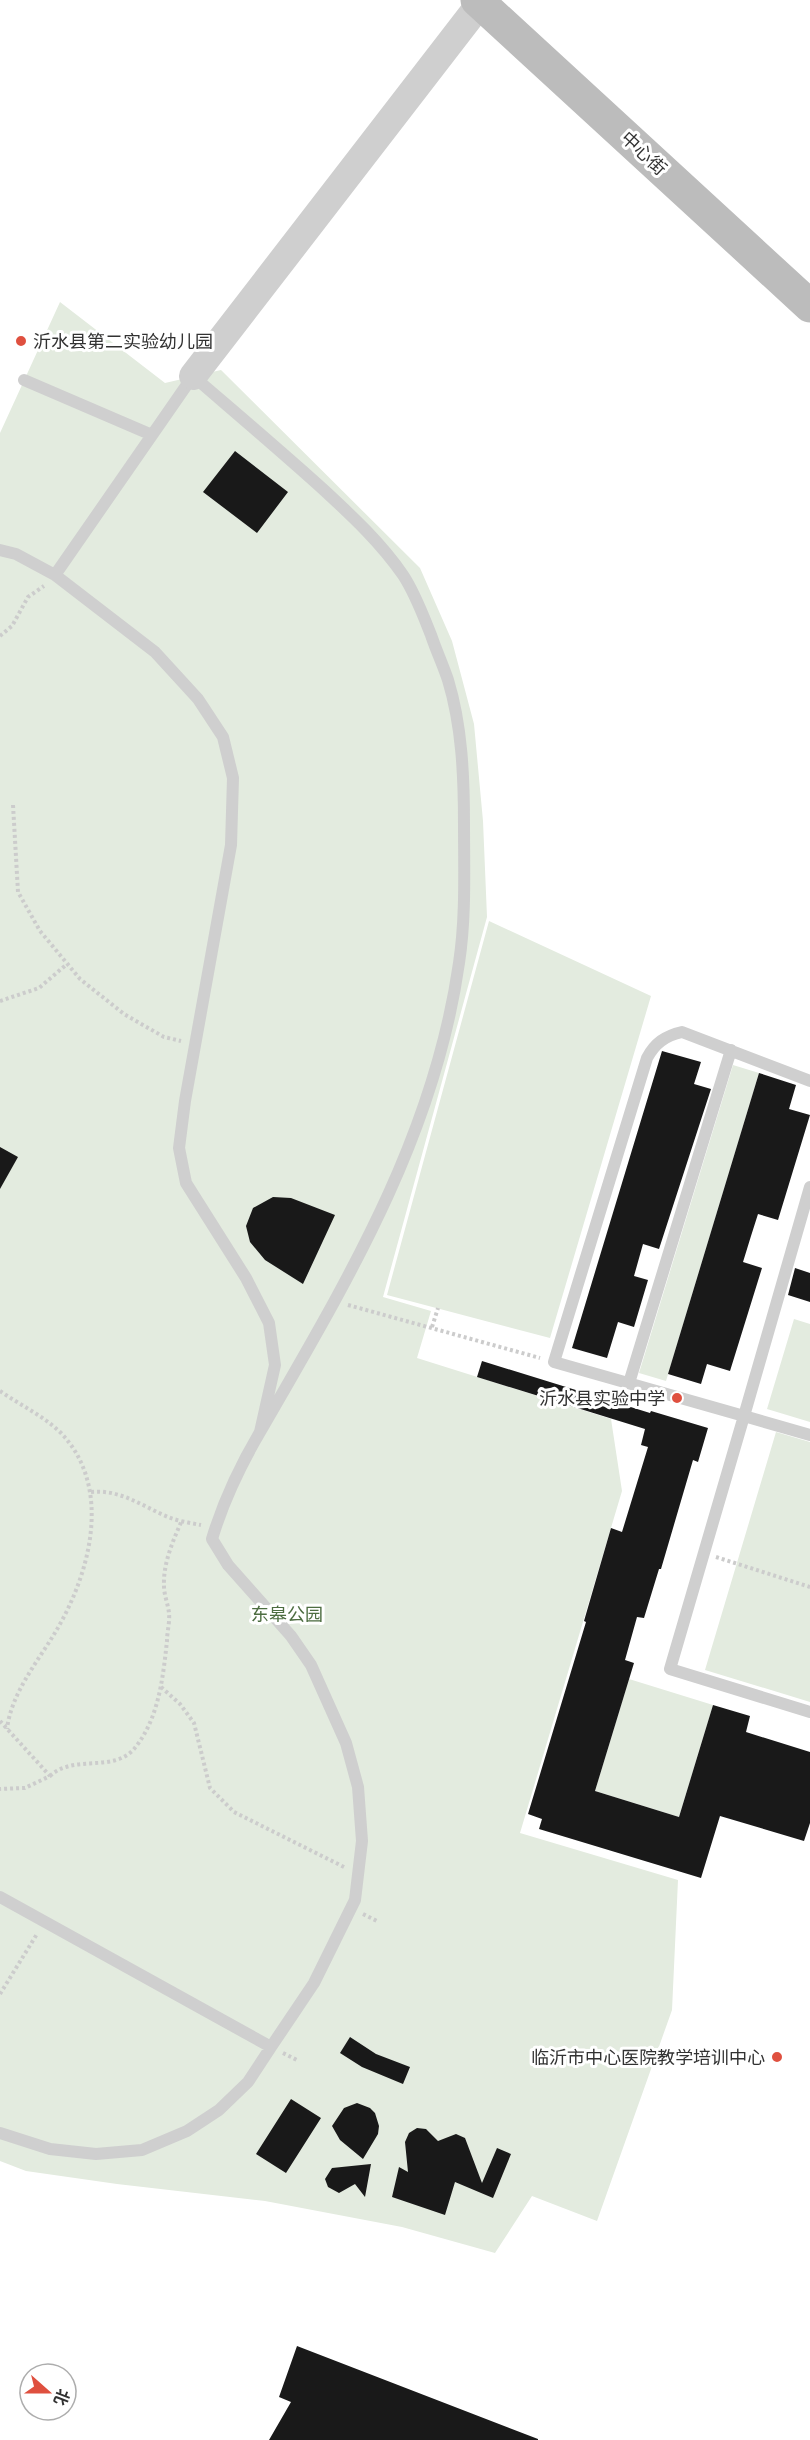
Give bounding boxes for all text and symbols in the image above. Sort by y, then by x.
street label: 中心街 [616,125,672,181]
place label: 沂水县第二实验幼儿园 [33,329,213,354]
marker: 沂水县第二实验幼儿园 [14,334,28,348]
place label: 沂水县实验中学 [539,1386,665,1411]
marker: 沂水县实验中学 [670,1391,684,1405]
park label: 东皋公园 [251,1602,323,1627]
place label: 临沂市中心医院教学培训中心 [531,2045,765,2070]
marker: 临沂市中心医院教学培训中心 [770,2050,784,2064]
north arrow [18,2362,78,2422]
text: 北 [48,2386,75,2409]

